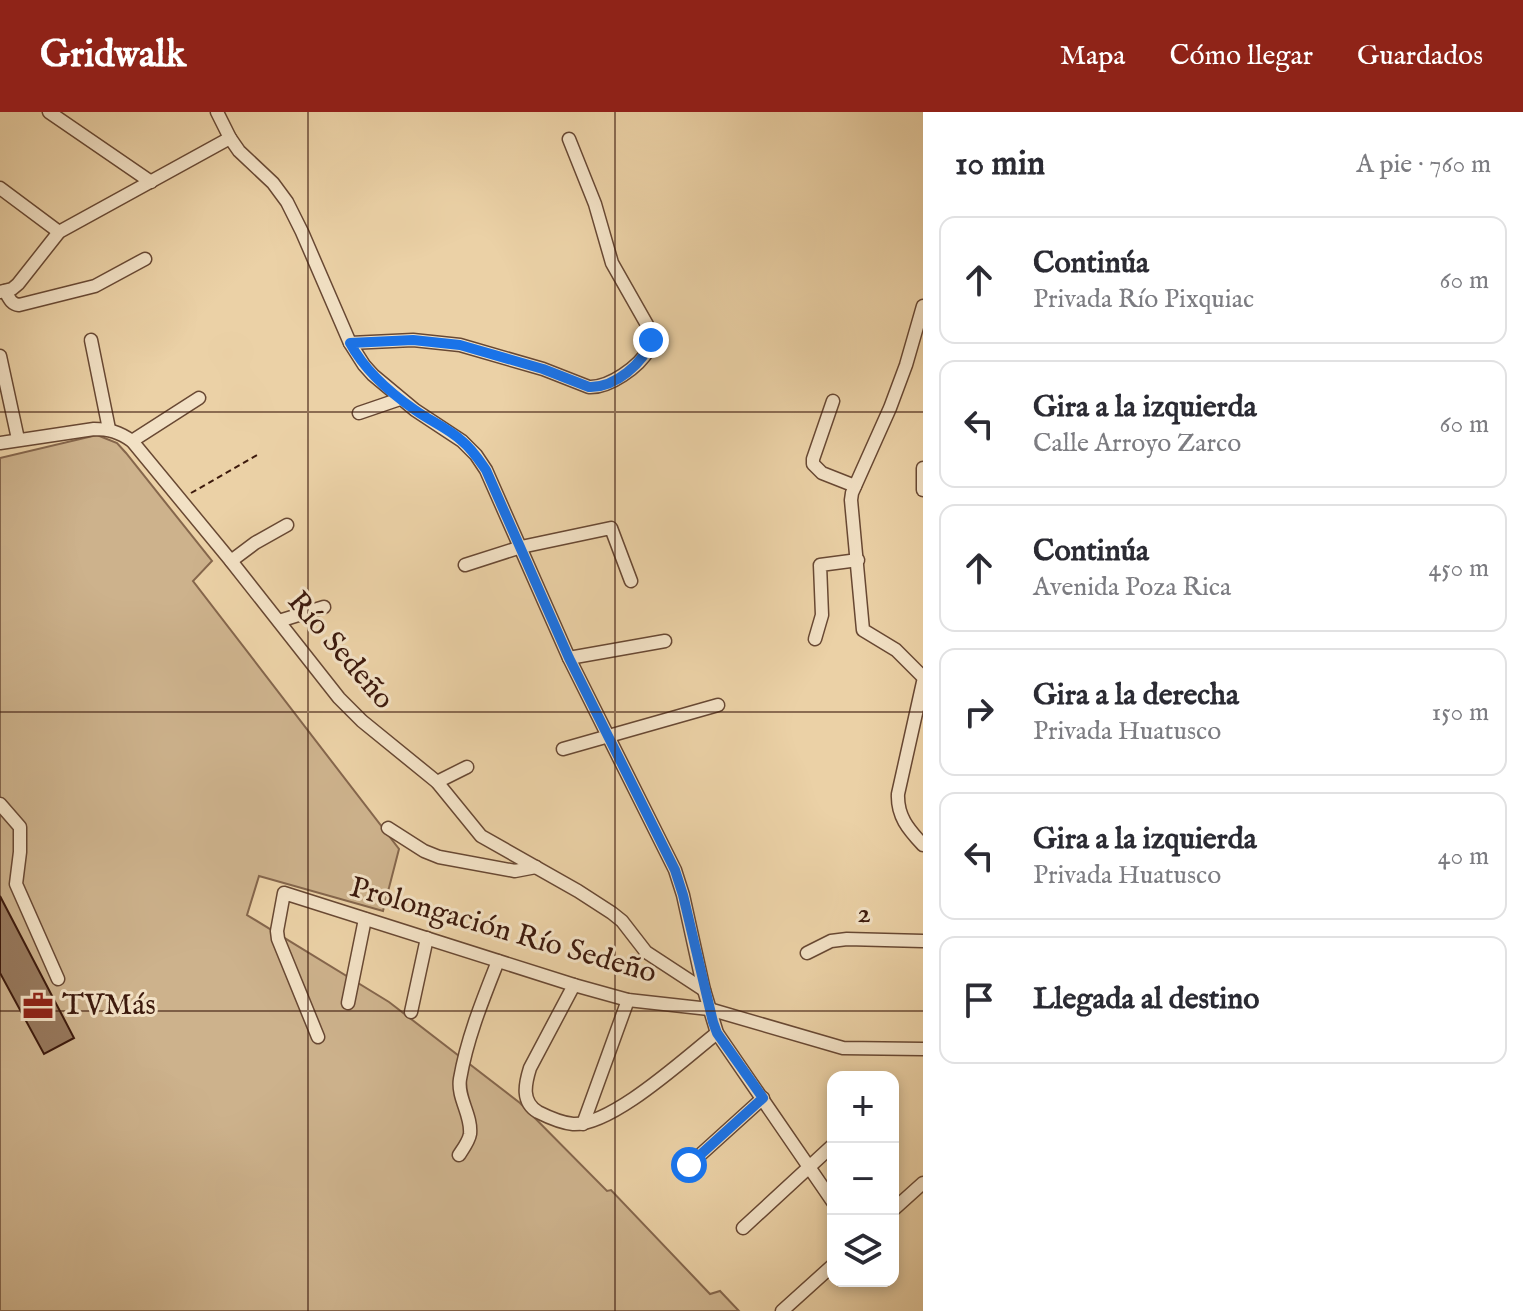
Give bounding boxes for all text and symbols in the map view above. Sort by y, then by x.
text: Gridwalk [40,32,186,80]
text: Mapa [1060,39,1125,74]
text: Cómo llegar [1169,39,1313,74]
text: Guardados [1357,39,1483,74]
text: 10 min [955,143,1045,186]
text: A pie · 760 m [1356,148,1491,181]
text: Continúa [1033,245,1149,283]
icon: ahead [957,258,1001,302]
text: 60 m [1440,264,1489,297]
text: Privada Río Pixquiac [1033,283,1254,316]
route end [633,322,669,358]
text: Gira a la izquierda [1033,389,1257,427]
icon: left [957,402,1001,446]
text: 60 m [1440,408,1489,441]
text: Calle Arroyo Zarco [1033,427,1241,460]
text: Continúa [1033,533,1149,571]
icon: ahead [957,546,1001,590]
text: 450 m [1429,552,1489,585]
text: Avenida Poza Rica [1033,571,1231,604]
street label: Río Sedeño [278,584,402,718]
text: Gira a la derecha [1033,677,1239,715]
icon: right [957,690,1001,734]
text: 150 m [1431,696,1489,729]
text: Privada Huatusco [1033,715,1221,748]
text: Gira a la izquierda [1033,821,1257,859]
icon: left [957,834,1001,878]
text: 40 m [1438,840,1489,873]
text: Privada Huatusco [1033,859,1221,892]
street label: Prolongación Río Sedeño [345,869,661,993]
street label: 2 [857,895,871,933]
icon: arrive [957,978,1001,1022]
text: Llegada al destino [1033,981,1259,1019]
place label: TVMás [62,987,156,1025]
office icon: TVMás [21,989,55,1023]
map controls [827,1071,899,1287]
button: + [827,1071,899,1143]
button: − [827,1143,899,1215]
route start [671,1147,707,1183]
button: layers [827,1215,899,1287]

